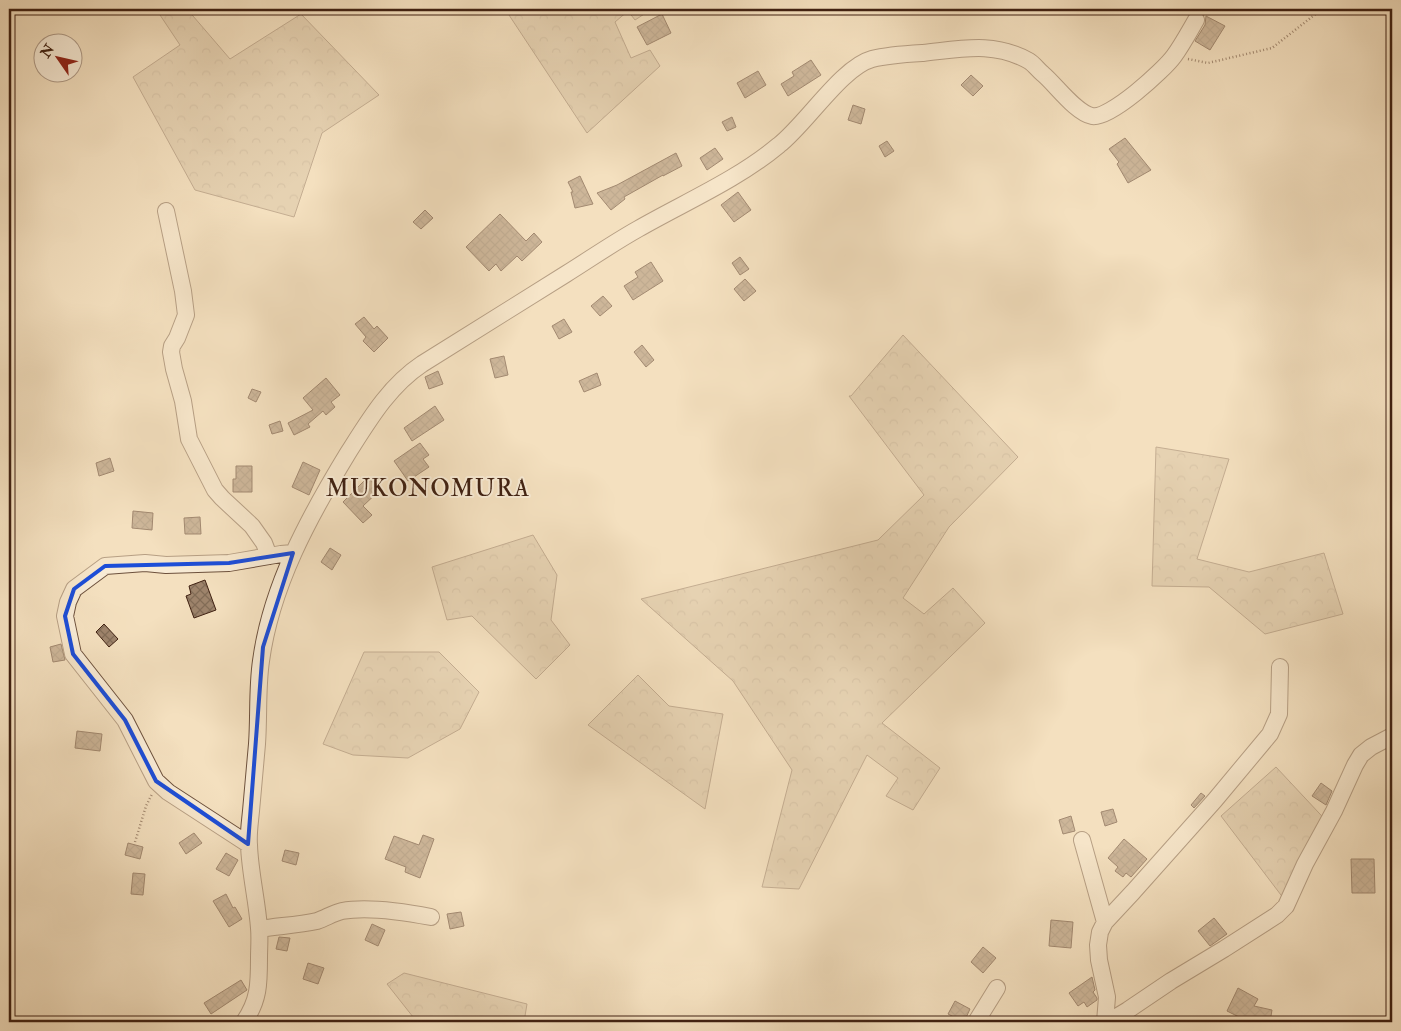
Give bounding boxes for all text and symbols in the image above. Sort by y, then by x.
north arrow [32,32,82,82]
text: N [37,41,58,62]
district label: MUKONOMURA [326,473,530,504]

